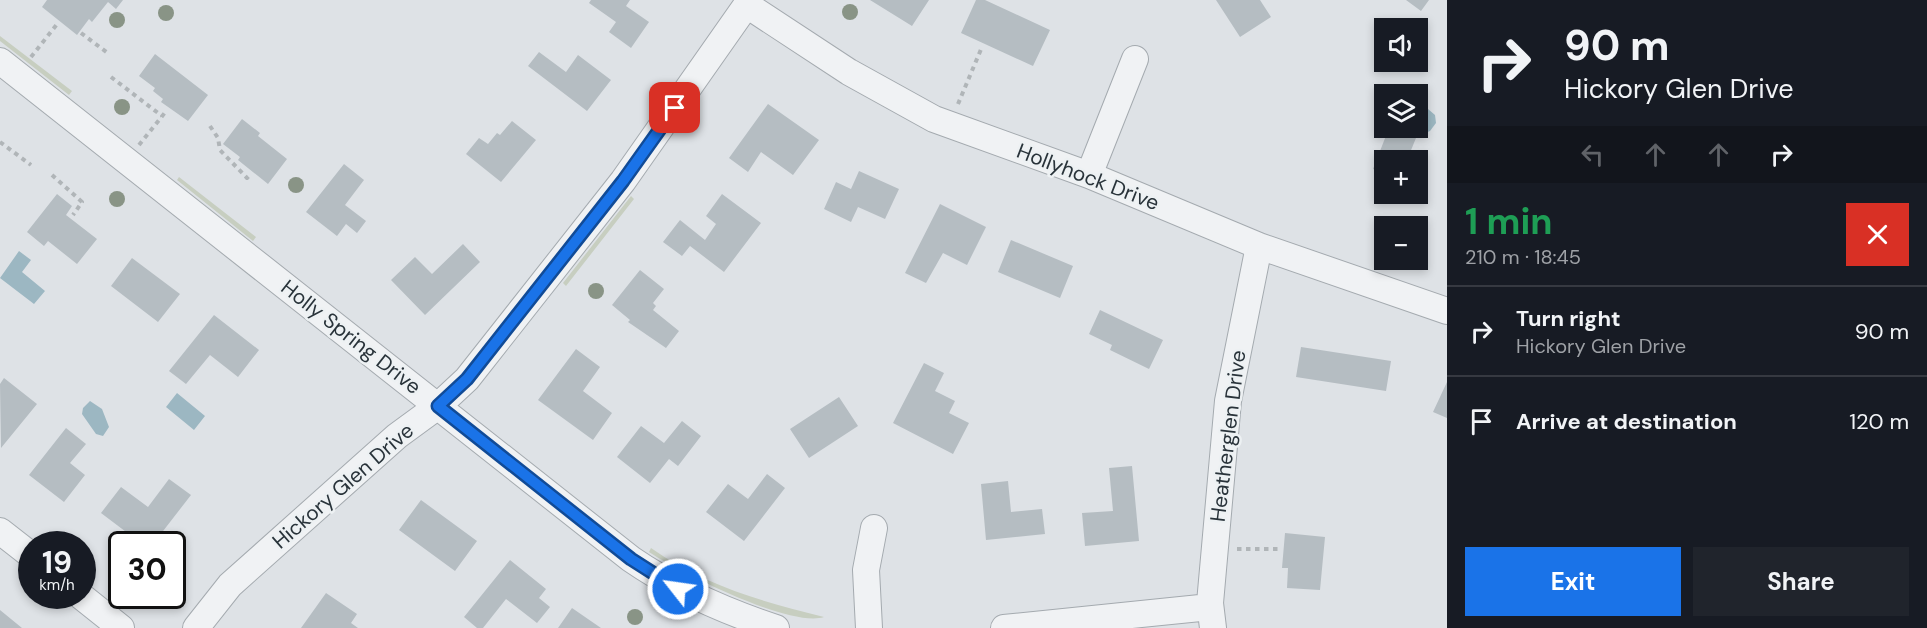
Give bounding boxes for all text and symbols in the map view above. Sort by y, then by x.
map controls [1374,18,1428,270]
button: sound [1374,18,1428,72]
text: 90 m [1564,18,1670,73]
icon: right [1465,24,1543,102]
text: Hickory Glen Drive [1564,71,1794,106]
pin [649,82,700,133]
button: layers [1374,84,1428,138]
icon: arrive [658,91,691,124]
street label: Hollyhock Drive [1013,137,1163,217]
icon: left [1576,138,1609,171]
icon: ahead [1639,138,1672,171]
icon: ahead [1702,138,1735,171]
icon: right [1765,138,1798,171]
button: + [1374,150,1428,204]
text: 1 min [1465,198,1553,245]
button: close [1846,203,1909,266]
button: − [1374,216,1428,270]
text: 210 m · 18:45 [1465,244,1581,270]
street label: Holly Spring Drive [275,273,427,401]
text: Turn right [1516,304,1621,333]
icon: right [1465,315,1498,348]
text: 90 m [1855,317,1909,346]
text: Hickory Glen Drive [1516,333,1686,359]
street label: Heatherglen Drive [1204,348,1252,523]
icon: arrive [1465,405,1498,438]
text: Arrive at destination [1516,407,1737,436]
text: 120 m [1849,407,1909,436]
street label: Hickory Glen Drive [266,417,420,555]
speed limit sign: 30 [108,531,186,609]
text: 19 [42,543,72,582]
button: Exit [1465,547,1681,616]
button: Share [1693,547,1909,616]
position arrow [646,557,710,621]
text: km/h [39,575,75,595]

